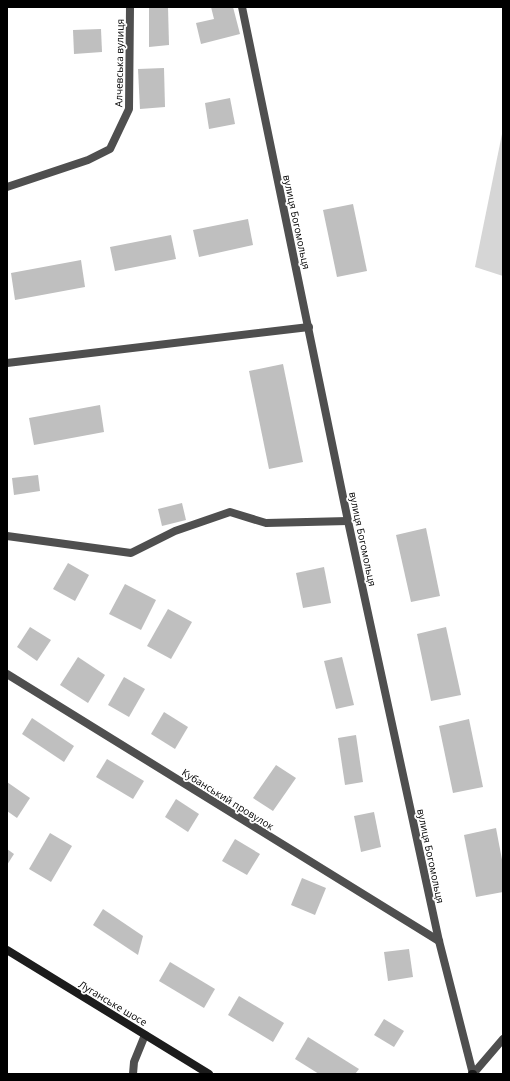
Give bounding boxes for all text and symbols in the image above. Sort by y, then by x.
street label: Алчевська вулиця [111,19,127,107]
street label: вулиця Богомольця [280,173,314,271]
street label: вулиця Богомольця [346,490,380,588]
street label: Кубанський провулок [179,765,277,833]
street label: вулиця Богомольця [414,807,448,905]
street label: Луганське шосе [76,977,150,1029]

